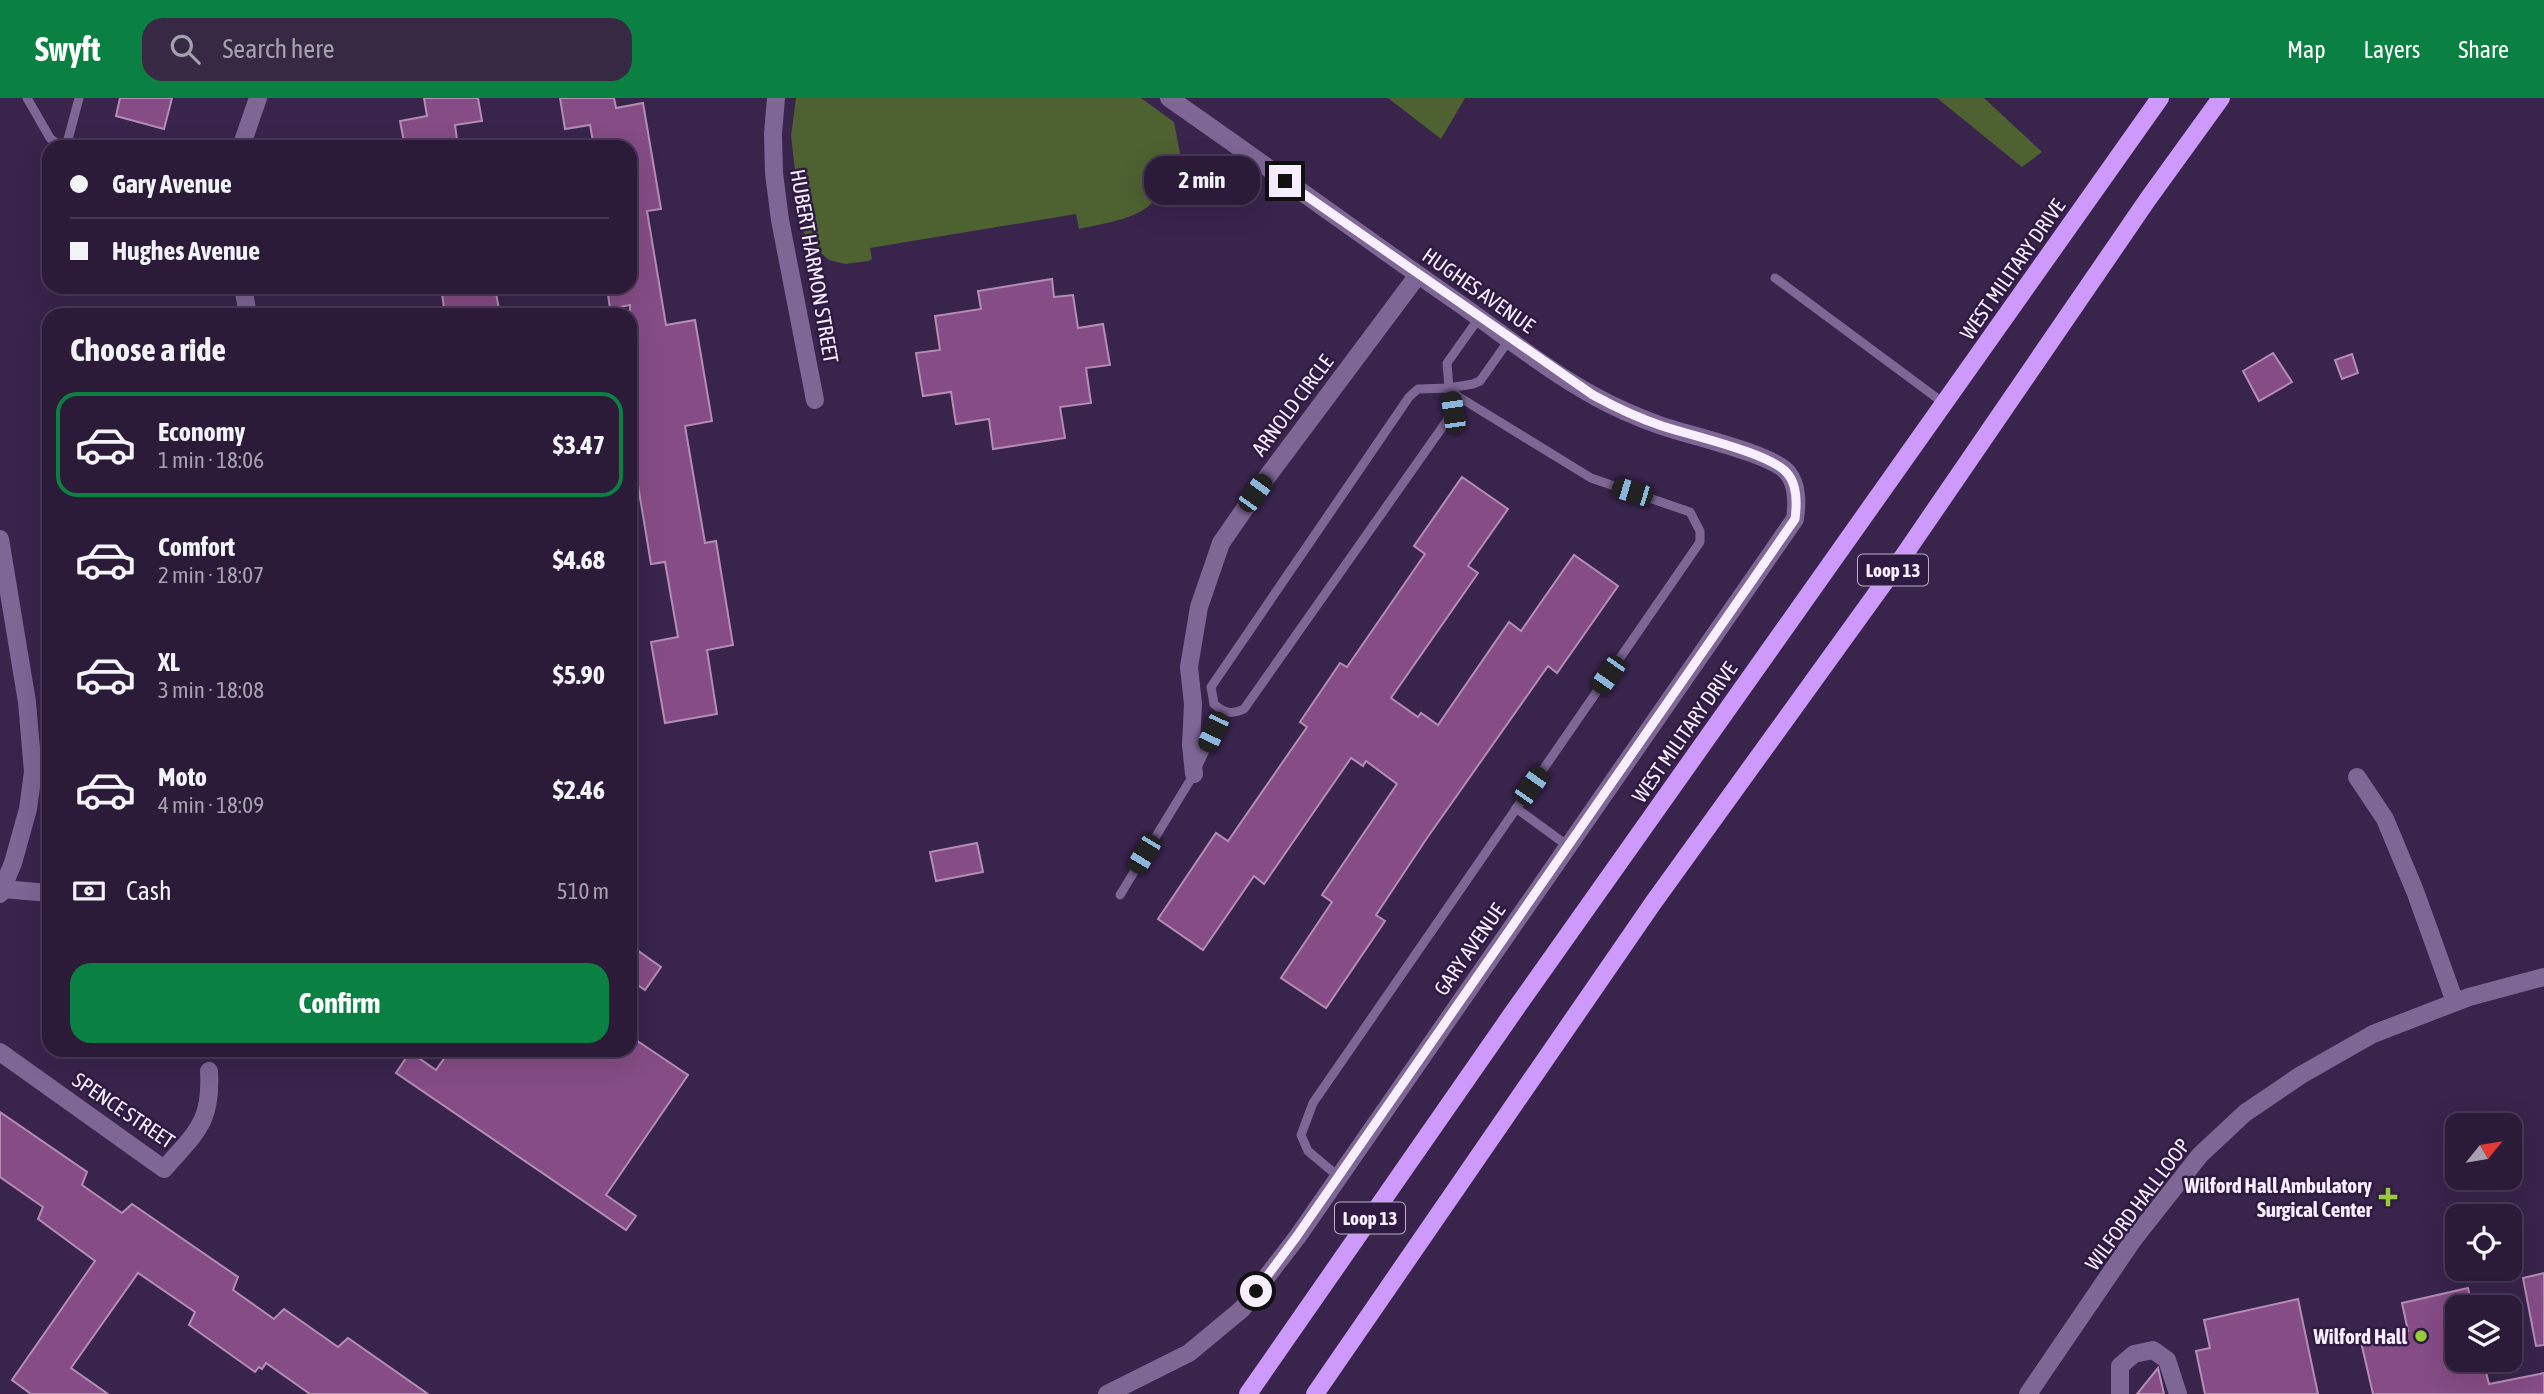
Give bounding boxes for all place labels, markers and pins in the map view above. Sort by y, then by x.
place label: Wilford Hall Ambulatory Surgical Center [2183,1173,2373,1221]
marker: Wilford Hall Ambulatory Surgical Center [2378,1187,2398,1207]
place label: Wilford Hall [2313,1324,2407,1348]
marker: Wilford Hall [2413,1328,2429,1344]

